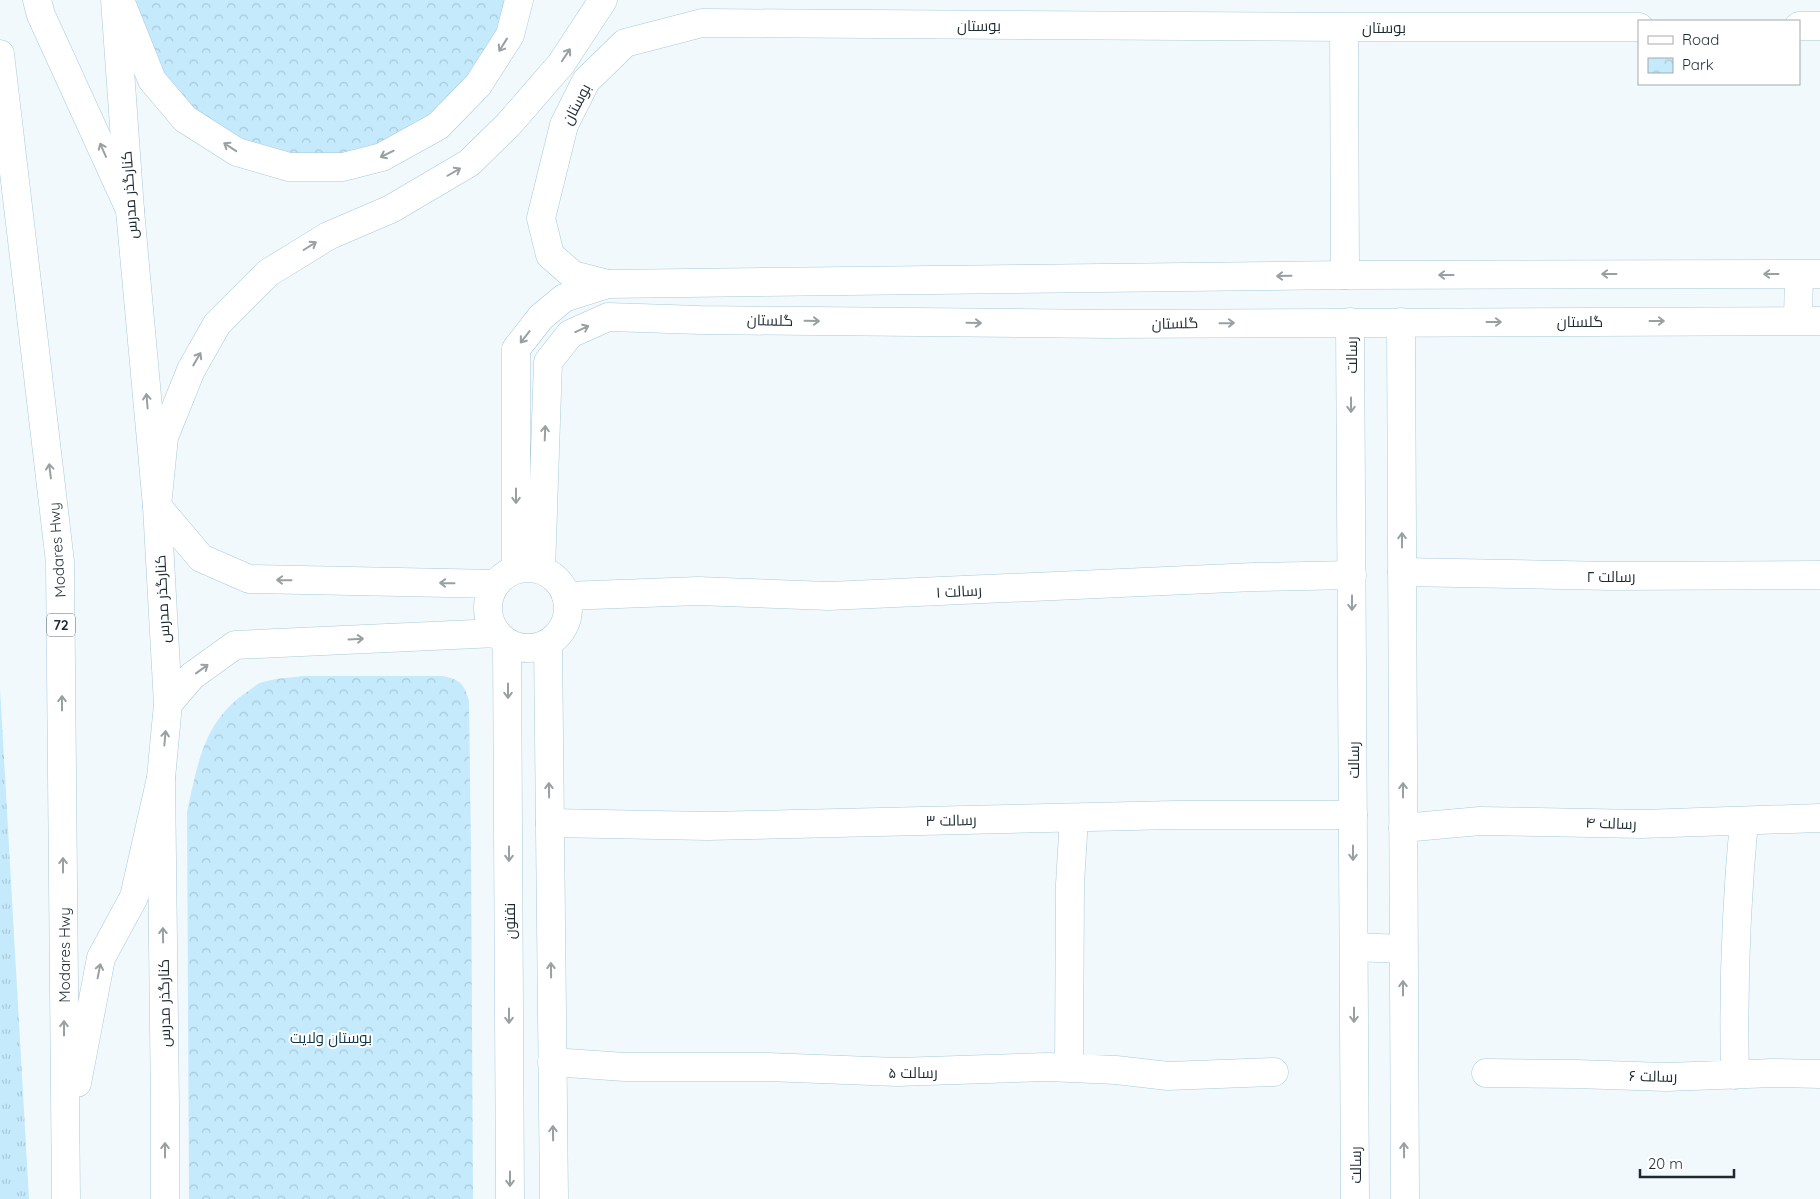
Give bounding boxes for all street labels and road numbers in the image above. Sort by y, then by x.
street label: بوستان [957,16,1001,36]
street label: بوستان [1362,18,1406,38]
street label: بوستان [557,80,596,128]
street label: کنارگذر مدرس [116,150,143,240]
street label: گلستان [747,310,793,331]
street label: گلستان [1557,312,1603,332]
street label: گلستان [1152,313,1198,334]
street label: رسالت [1342,336,1361,374]
street label: Modares Hwy [44,502,70,598]
street label: کنارگذر مدرس [150,554,175,643]
street label: رسالت ۲ [1586,567,1636,586]
street label: رسالت ۱ [936,580,982,602]
road number: 72 [47,614,75,636]
street label: رسالت [1344,741,1363,779]
street label: رسالت ۳ [925,810,977,830]
street label: رسالت ۴ [1585,813,1637,833]
street label: نفتون [500,903,520,939]
street label: Modares Hwy [55,907,74,1003]
street label: کنارگذر مدرس [154,959,175,1047]
street label: رسالت ۵ [888,1063,938,1082]
street label: رسالت ۶ [1629,1066,1677,1086]
street label: رسالت [1346,1146,1365,1184]

